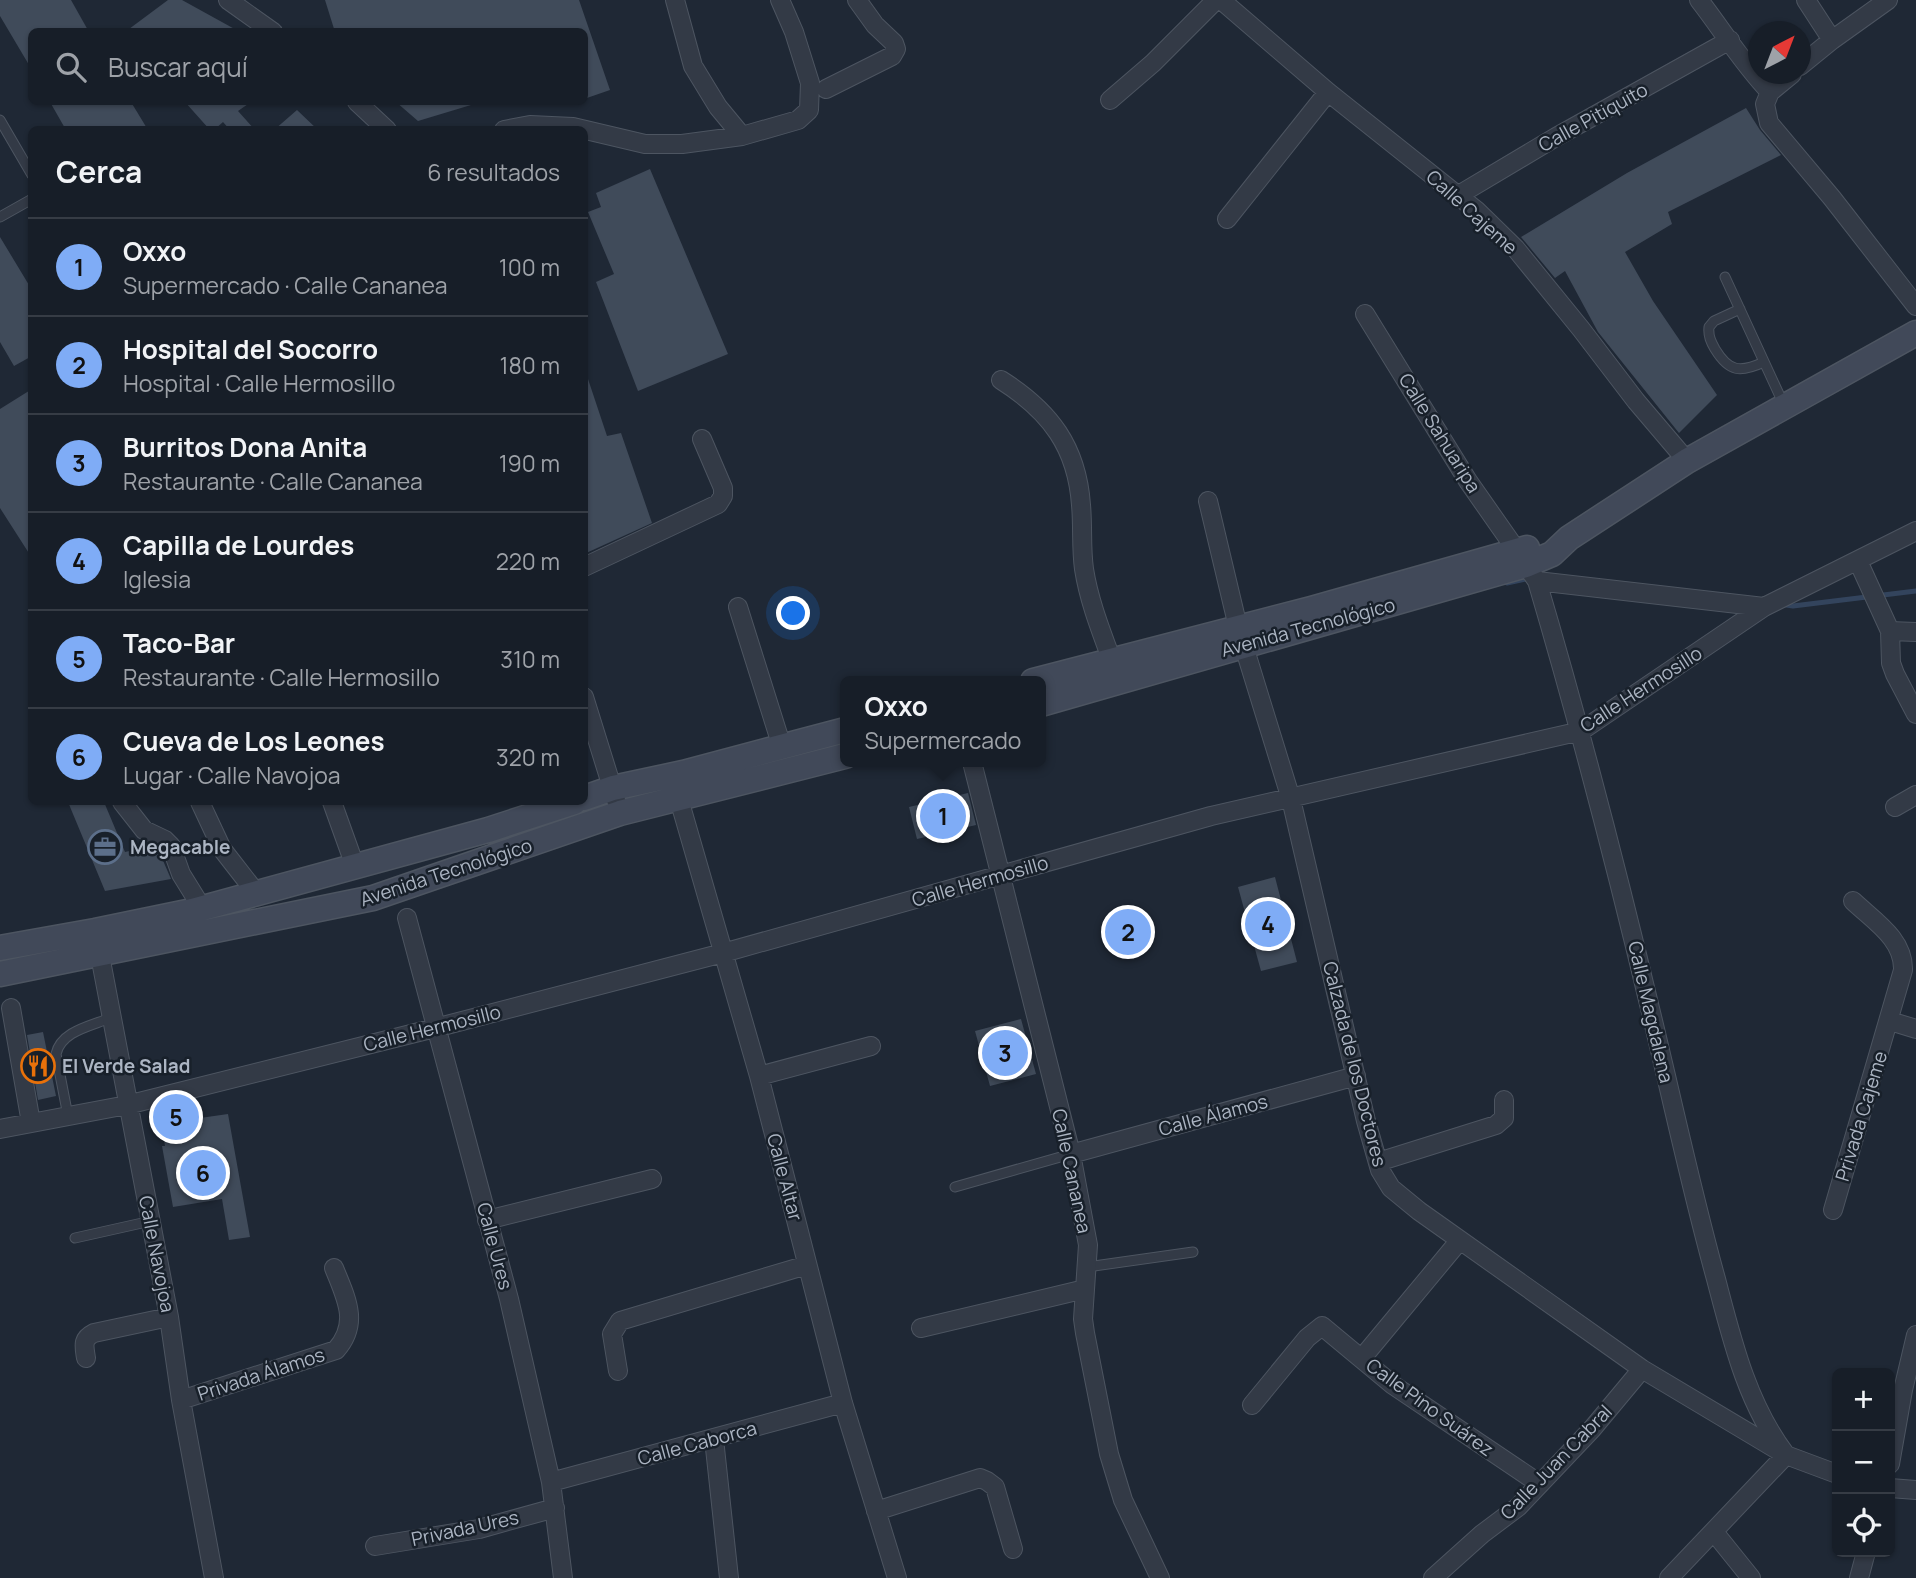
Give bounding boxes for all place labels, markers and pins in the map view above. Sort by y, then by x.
pin: 1 [920,790,966,842]
office icon: Megacable [86,828,124,866]
place label: Megacable [130,834,231,860]
pin: 4 [1245,898,1291,950]
pin: 2 [1105,906,1151,958]
pin: 3 [982,1027,1028,1079]
restaurant icon: El Verde Salad [19,1047,57,1085]
place label: El Verde Salad [62,1053,191,1079]
pin: 5 [153,1091,199,1143]
pin: 6 [180,1147,226,1199]

